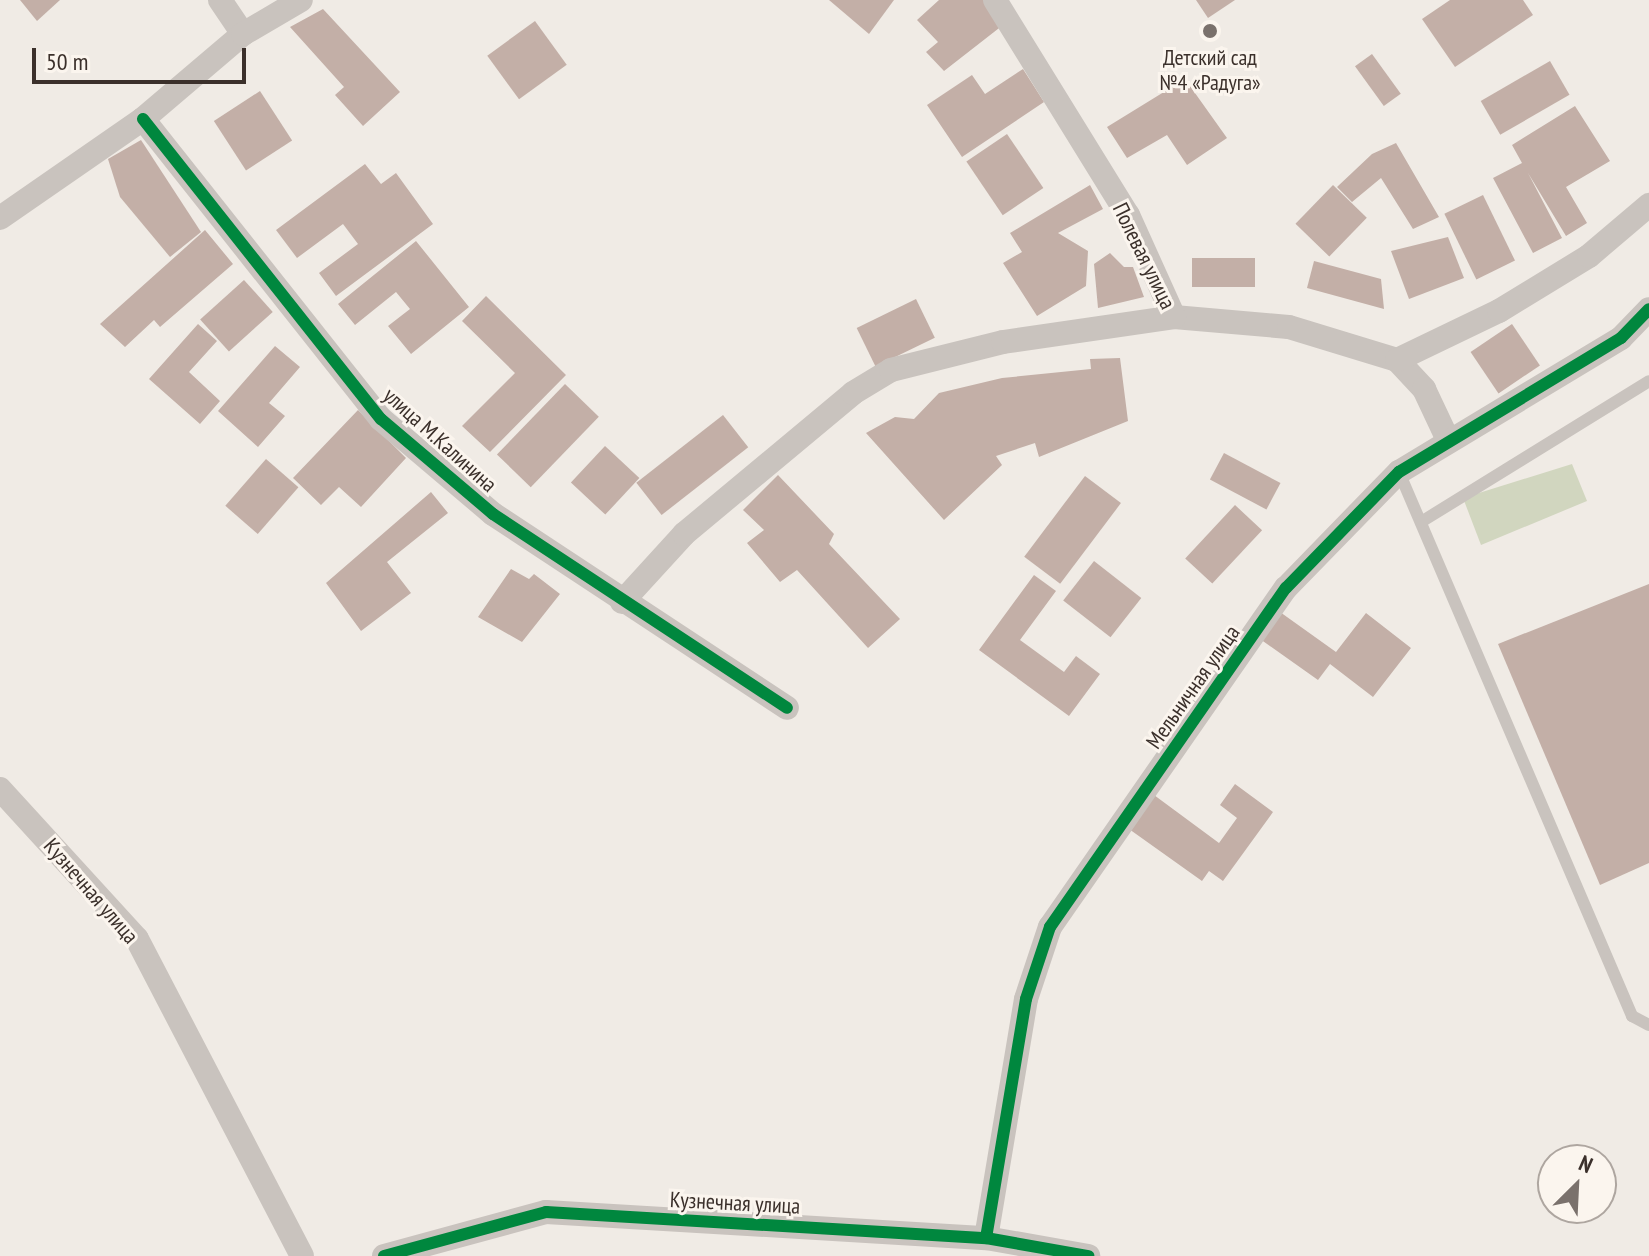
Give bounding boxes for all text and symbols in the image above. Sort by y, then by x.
marker: Детский сад №4 «Радуга» [1201,22,1219,40]
scale bar [36,32,250,82]
place label: Детский сад №4 «Радуга» [1159,44,1261,96]
text: 50 m [46,46,88,77]
street label: Полевая улица [1107,198,1181,314]
street label: улица М.Калинина [378,382,502,498]
street label: Мельничная улица [1141,620,1245,754]
street label: Кузнечная улица [38,833,144,949]
north arrow [1537,1144,1617,1224]
text: N [1575,1149,1597,1179]
street label: Кузнечная улица [669,1186,801,1220]

